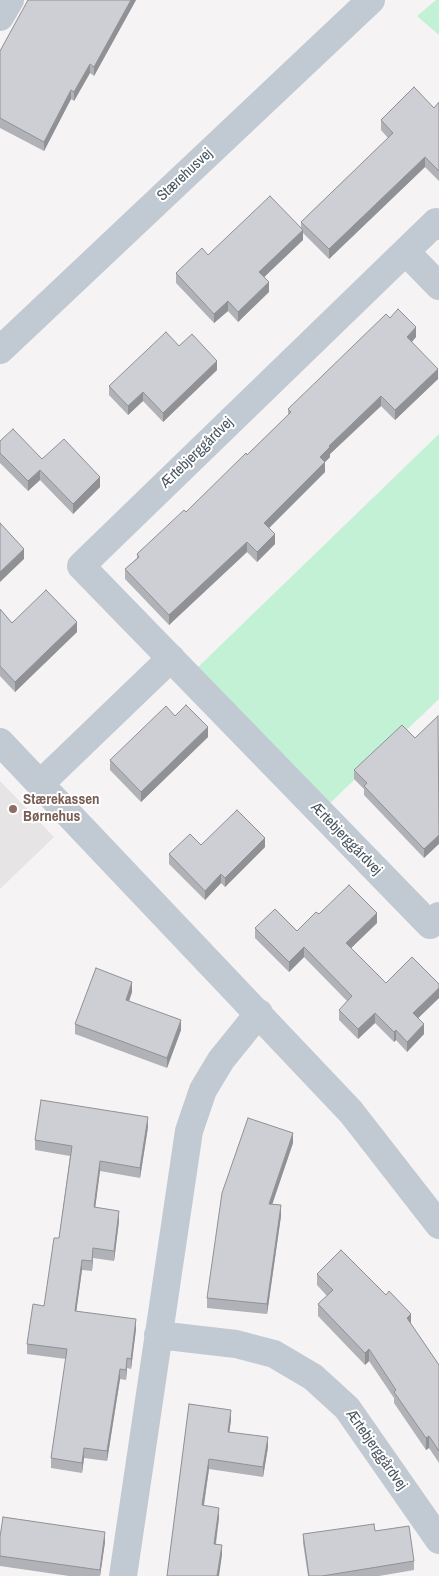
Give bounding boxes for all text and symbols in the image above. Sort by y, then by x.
street label: Stærehusvej [154,145,216,205]
street label: Ærtebjerggårdvej [157,414,237,492]
place label: Stærekassen Børnehus [23,791,100,826]
street label: Ærtebjerggårdvej [307,799,385,879]
marker: Stærekassen Børnehus [7,803,19,815]
street label: Ærtebjerggårdvej [342,1406,410,1494]

